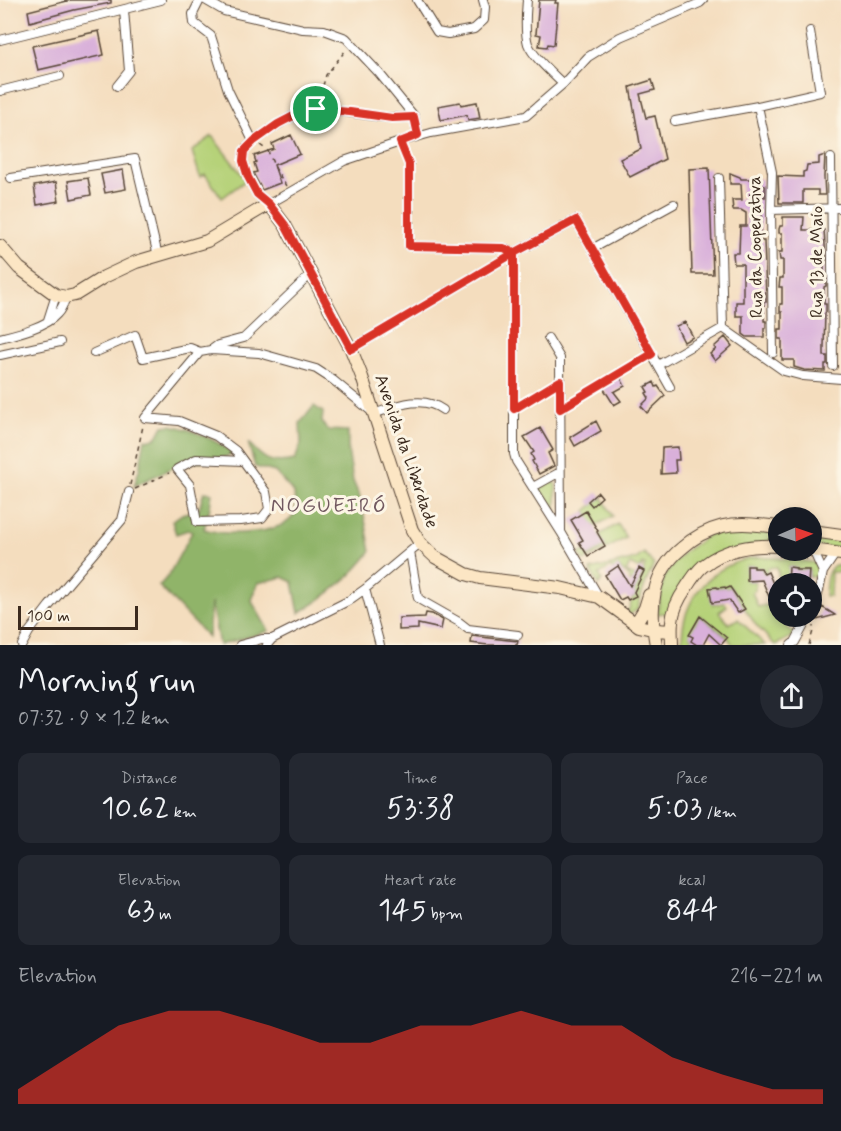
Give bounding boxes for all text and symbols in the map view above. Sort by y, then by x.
pin [290,83,341,134]
icon: arrive [299,92,332,125]
street label: Rua da Cooperativa [743,176,769,318]
street label: Rua 13 de Maio [805,206,829,318]
street label: Avenida da Liberdade [368,371,444,531]
district label: NOGUEIRÓ [271,492,387,520]
north arrow [768,507,822,561]
map controls [768,507,822,627]
button: locate [768,573,822,627]
scale bar [18,603,138,630]
text: 100 m [27,606,70,627]
text: Morning run [18,660,196,704]
button: share [760,665,823,728]
text: 07:32 · 9 × 1.2 km [18,705,170,732]
text: Distance [121,768,177,789]
text: Time [404,768,437,789]
text: Pace [676,768,708,789]
text: 10.62 [101,789,169,828]
text: 53:38 [386,789,455,828]
text: 5:03 [647,789,702,828]
text: km [169,802,197,823]
text: /km [702,802,737,823]
text: Elevation [118,870,181,891]
text: Heart rate [385,870,456,891]
text: kcal [678,870,705,891]
text: 63 [127,891,155,930]
text: 145 [378,891,426,930]
text: 844 [665,891,718,930]
text: m [155,904,172,925]
text: bpm [426,904,463,925]
text: Elevation [18,963,97,990]
text: 216–221 m [730,963,823,990]

